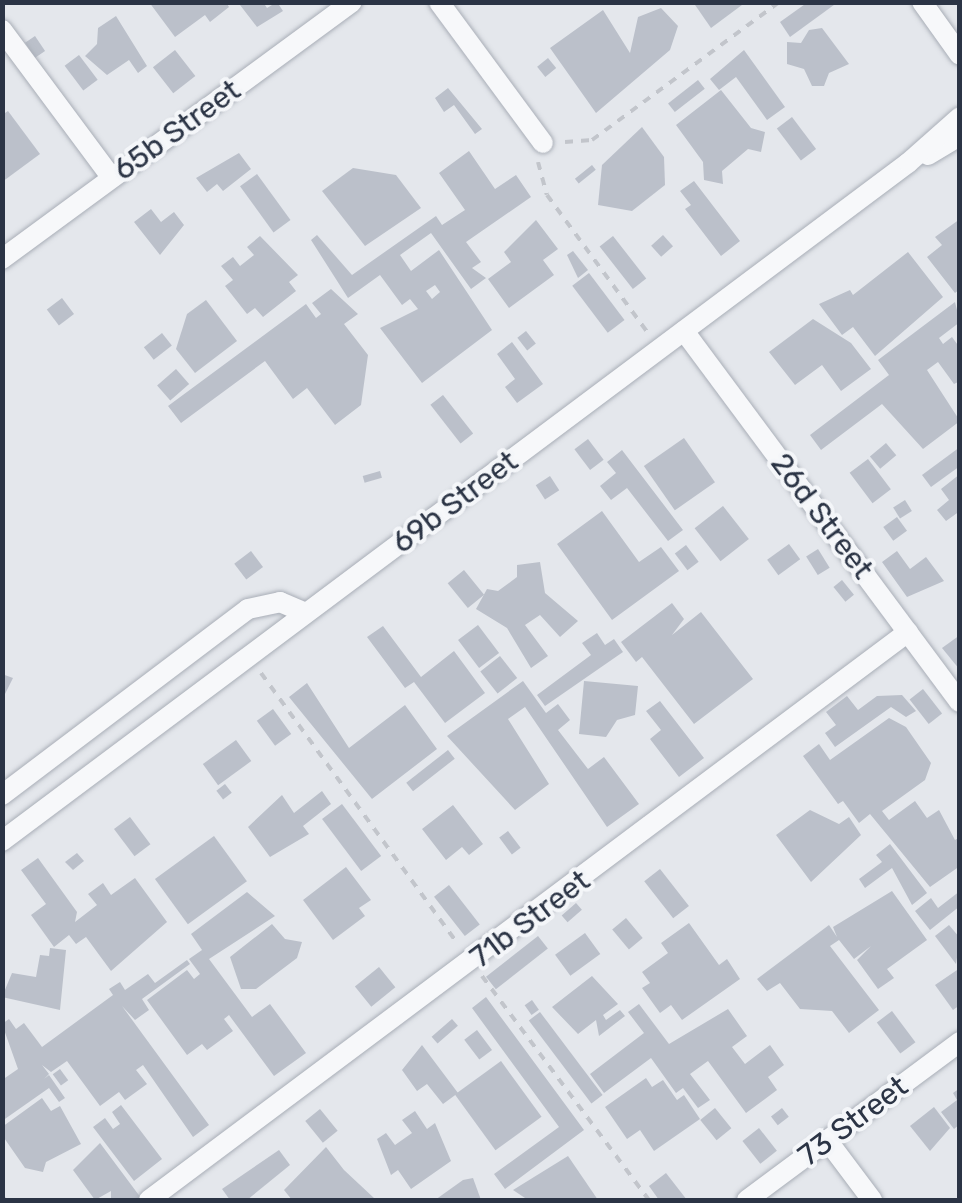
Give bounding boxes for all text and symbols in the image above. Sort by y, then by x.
street label: 65b Street [107,72,247,188]
street label: 69b Street [385,443,525,561]
street label: 26d Street [763,446,881,586]
street label: 71b Street [463,862,597,976]
street label: 73 Street [791,1068,915,1174]

